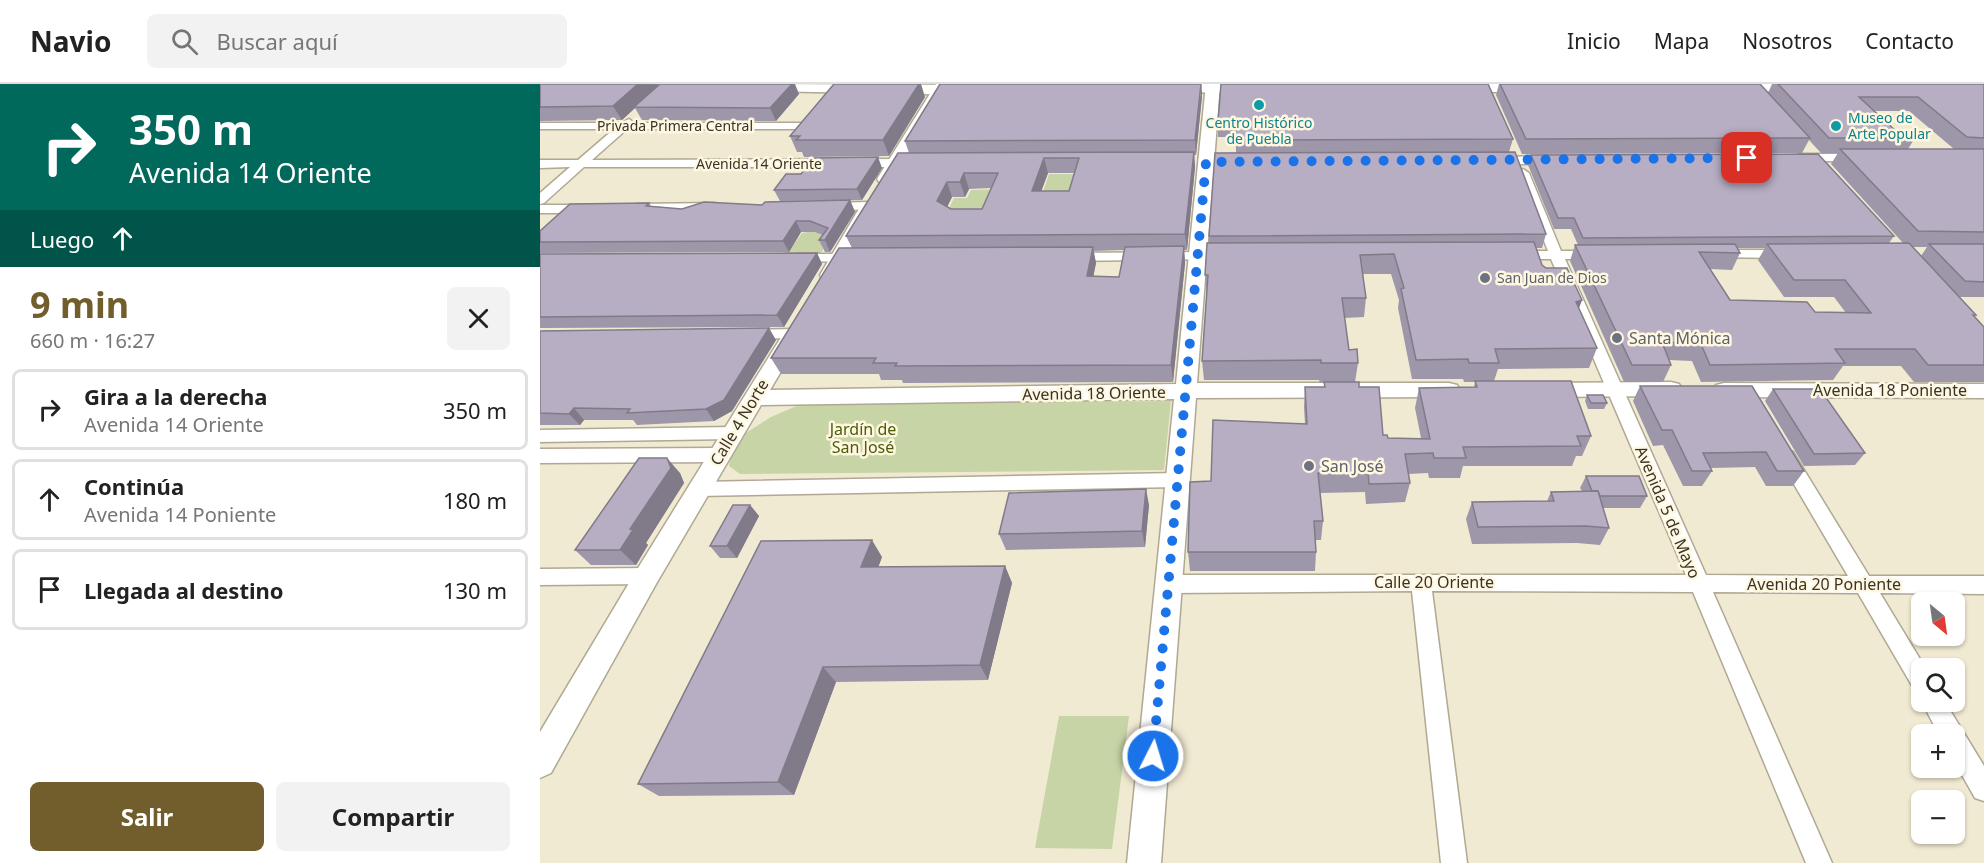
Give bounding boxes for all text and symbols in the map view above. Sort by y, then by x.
search box [147,14,567,68]
text: Navio [30,22,111,60]
icon: search [168,25,201,58]
text: Buscar aquí [216,26,338,56]
text: Inicio [1567,27,1621,55]
text: Mapa [1654,27,1709,55]
text: Nosotros [1742,27,1832,55]
text: Contacto [1865,27,1954,55]
marker: Centro Histórico de Puebla [1252,98,1266,112]
text: 350 m [129,100,253,157]
icon: right [30,108,108,186]
place label: Museo de Arte Popular [1848,108,1931,143]
place label: Centro Histórico de Puebla [1206,113,1312,148]
street label: Privada Primera Central [597,116,753,135]
marker: Museo de Arte Popular [1829,119,1843,133]
pin [1721,132,1772,183]
icon: arrive [1730,141,1763,174]
text: Avenida 14 Oriente [129,154,372,191]
street label: Avenida 14 Oriente [696,154,822,173]
icon: ahead [106,222,139,255]
text: Luego [30,224,94,254]
place label: San Juan de Dios [1497,268,1607,287]
marker: San Juan de Dios [1478,271,1492,285]
text: 9 min [30,280,129,329]
button: close [447,287,510,350]
text: 660 m · 16:27 [30,327,155,354]
place label: Santa Mónica [1629,327,1730,349]
marker: Santa Mónica [1610,331,1624,345]
street label: Calle 4 Norte [705,375,773,469]
street label: Avenida 18 Poniente [1813,379,1967,401]
text: Gira a la derecha [84,381,268,411]
street label: Avenida 18 Oriente [1022,381,1166,405]
icon: right [33,393,66,426]
text: 350 m [443,395,507,425]
text: Avenida 14 Oriente [84,411,264,438]
park label: Jardín de San José [828,418,896,458]
street label: Avenida 5 de Mayo [1630,442,1706,582]
place label: San José [1321,455,1384,477]
marker: San José [1302,459,1316,473]
text: Continúa [84,471,184,501]
icon: ahead [33,483,66,516]
text: 180 m [443,485,507,515]
text: Avenida 14 Poniente [84,501,276,528]
street label: Calle 20 Oriente [1374,571,1494,593]
icon: arrive [33,573,66,606]
street label: Avenida 20 Poniente [1747,573,1901,595]
text: Llegada al destino [84,575,284,605]
text: 130 m [443,575,507,605]
north arrow [1911,592,1965,646]
map controls [1911,592,1965,844]
button: search [1911,658,1965,712]
position arrow [1121,724,1185,788]
button: + [1911,724,1965,778]
button: Salir [30,782,264,851]
button: Compartir [276,782,510,851]
button: − [1911,790,1965,844]

